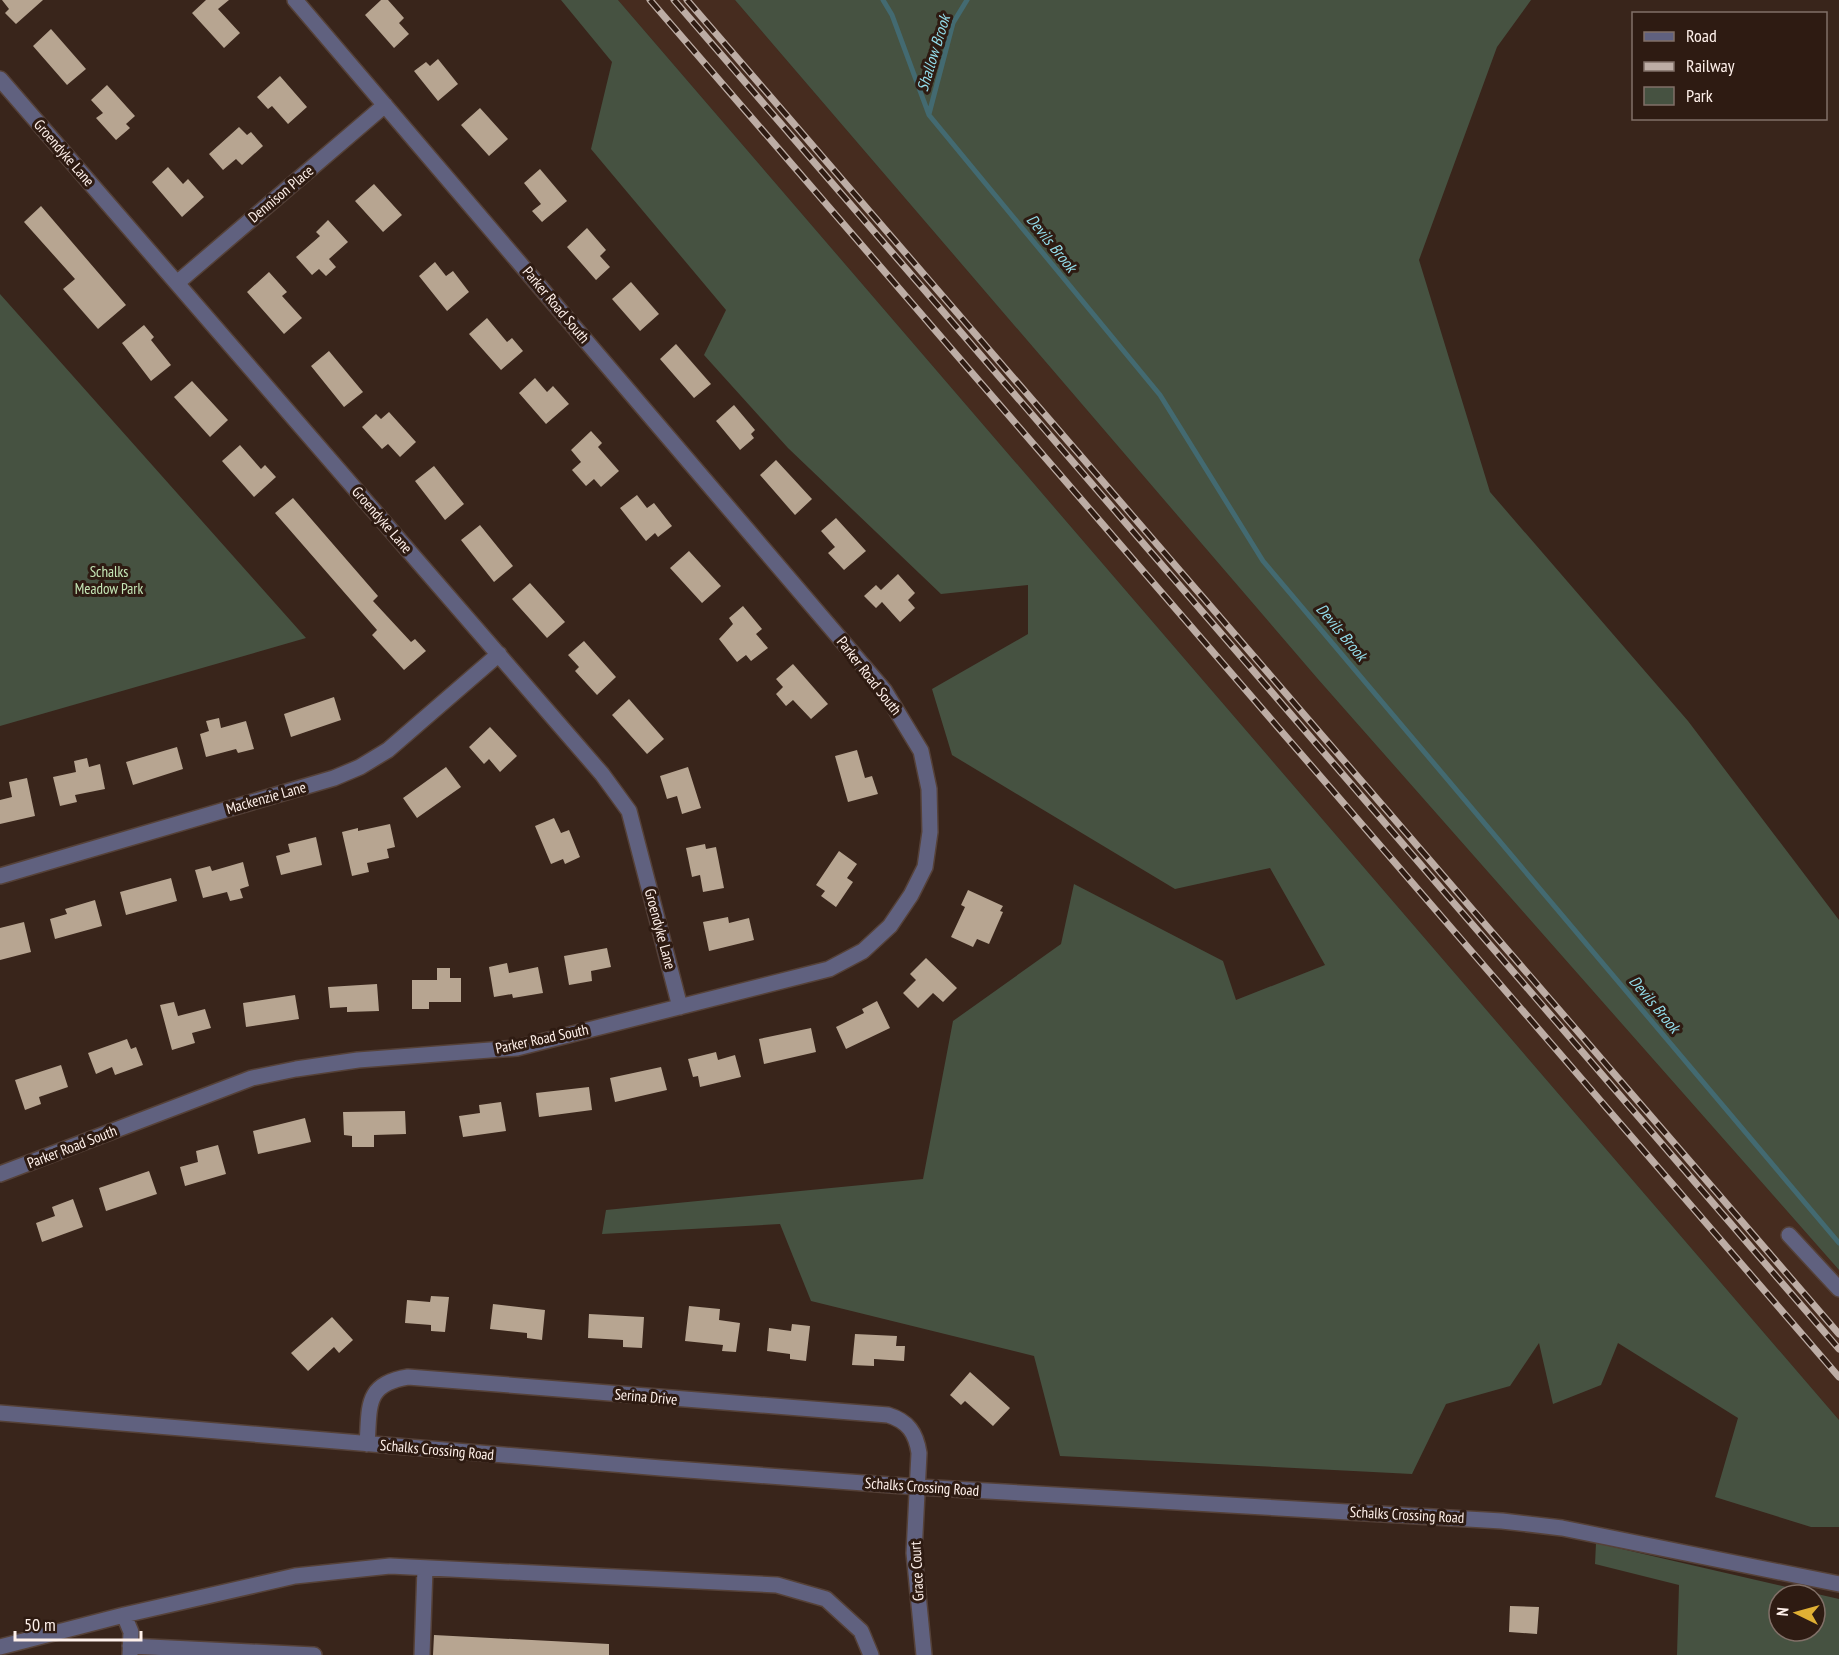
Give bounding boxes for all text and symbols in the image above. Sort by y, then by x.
water label: Shallow Brook [912,11,955,94]
legend [1632,12,1827,120]
text: Road [1686,24,1717,47]
text: Railway [1686,54,1735,77]
text: Park [1686,84,1713,107]
street label: Groendyke Lane [30,115,99,190]
street label: Dennison Place [244,161,317,226]
water label: Devils Brook [1023,210,1083,277]
street label: Parker Road South [519,262,594,347]
street label: Groendyke Lane [348,482,417,557]
park label: Schalks Meadow Park [75,562,143,598]
water label: Devils Brook [1312,599,1373,666]
street label: Parker Road South [833,633,906,719]
street label: Mackenzie Lane [224,777,308,818]
street label: Groendyke Lane [641,886,680,971]
water label: Devils Brook [1625,971,1686,1038]
street label: Parker Road South [494,1019,590,1058]
street label: Parker Road South [24,1121,119,1172]
street label: Serina Drive [614,1384,678,1409]
street label: Schalks Crossing Road [379,1435,495,1464]
street label: Schalks Crossing Road [864,1473,980,1500]
street label: Schalks Crossing Road [1349,1502,1465,1527]
street label: Grace Court [905,1541,928,1601]
north arrow [1767,1583,1827,1643]
scale bar [15,1604,141,1642]
text: N [1772,1607,1792,1617]
text: 50 m [24,1613,56,1636]

